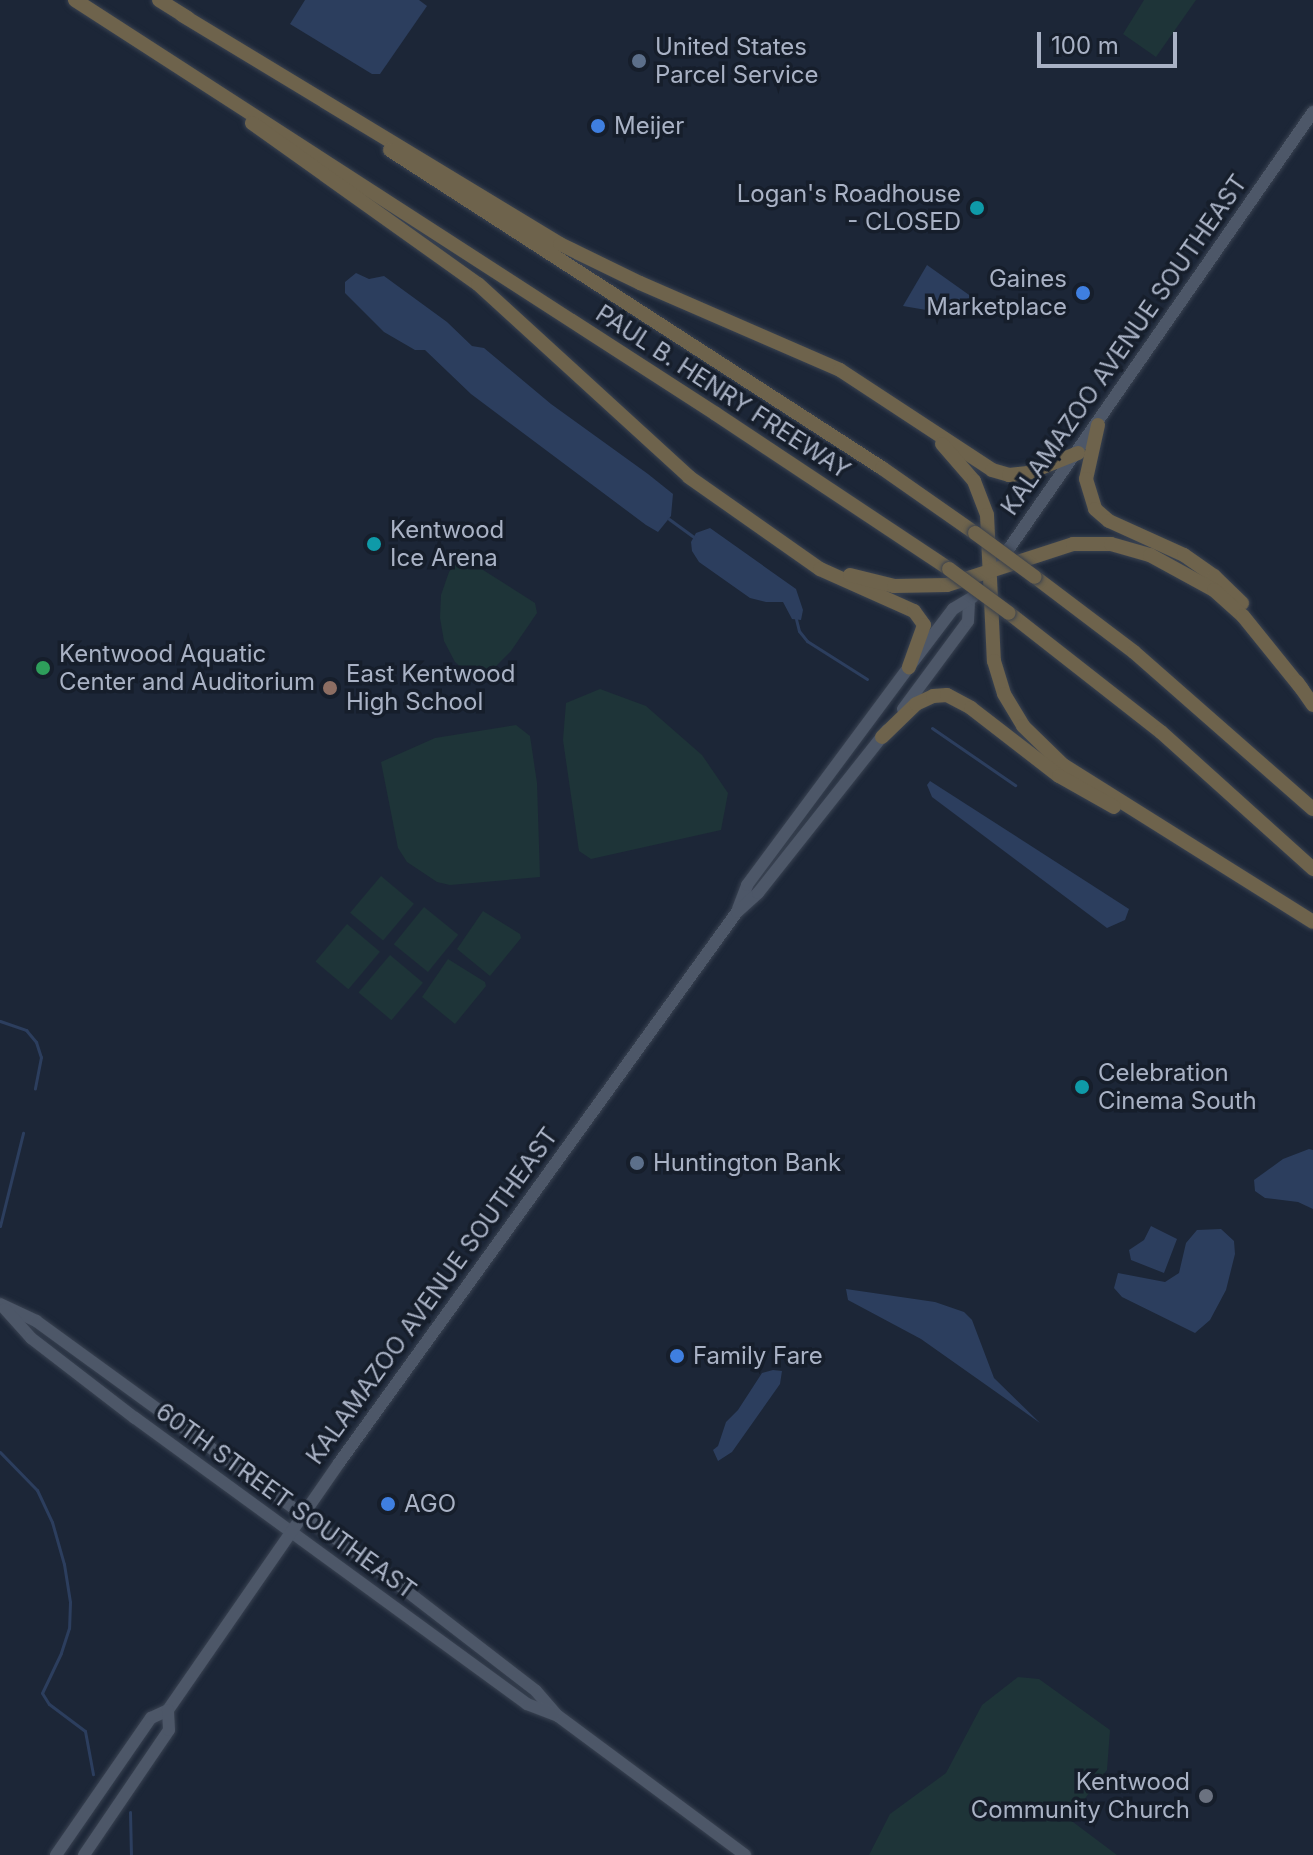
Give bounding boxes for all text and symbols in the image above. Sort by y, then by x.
scale bar [1041,16,1181,66]
text: 100 m [1051,31,1119,60]
place label: United States Parcel Service [655,33,819,89]
marker: United States Parcel Service [630,52,648,70]
place label: Meijer [614,112,684,140]
marker: Meijer [589,117,607,135]
street label: KALAMAZOO AVENUE SOUTHEAST [995,169,1253,521]
place label: Logan's Roadhouse - CLOSED [737,180,961,236]
marker: Logan's Roadhouse - CLOSED [968,199,986,217]
place label: Gaines Marketplace [926,265,1067,321]
marker: Gaines Marketplace [1074,284,1092,302]
street label: PAUL B. HENRY FREEWAY [590,299,856,485]
place label: Kentwood Ice Arena [390,516,504,572]
marker: Kentwood Ice Arena [365,535,383,553]
place label: Kentwood Aquatic Center and Auditorium [59,640,315,696]
marker: Kentwood Aquatic Center and Auditorium [34,659,52,677]
place label: East Kentwood High School [346,660,515,716]
marker: East Kentwood High School [321,679,339,697]
place label: Celebration Cinema South [1098,1059,1257,1115]
marker: Celebration Cinema South [1073,1078,1091,1096]
street label: KALAMAZOO AVENUE SOUTHEAST [300,1122,564,1470]
place label: Huntington Bank [653,1149,841,1177]
marker: Huntington Bank [628,1154,646,1172]
place label: Family Fare [693,1342,823,1370]
marker: Family Fare [668,1347,686,1365]
street label: 60TH STREET SOUTHEAST [150,1397,422,1605]
place label: AGO [404,1490,456,1518]
marker: AGO [379,1495,397,1513]
place label: Kentwood Community Church [971,1768,1190,1824]
marker: Kentwood Community Church [1197,1787,1215,1805]

